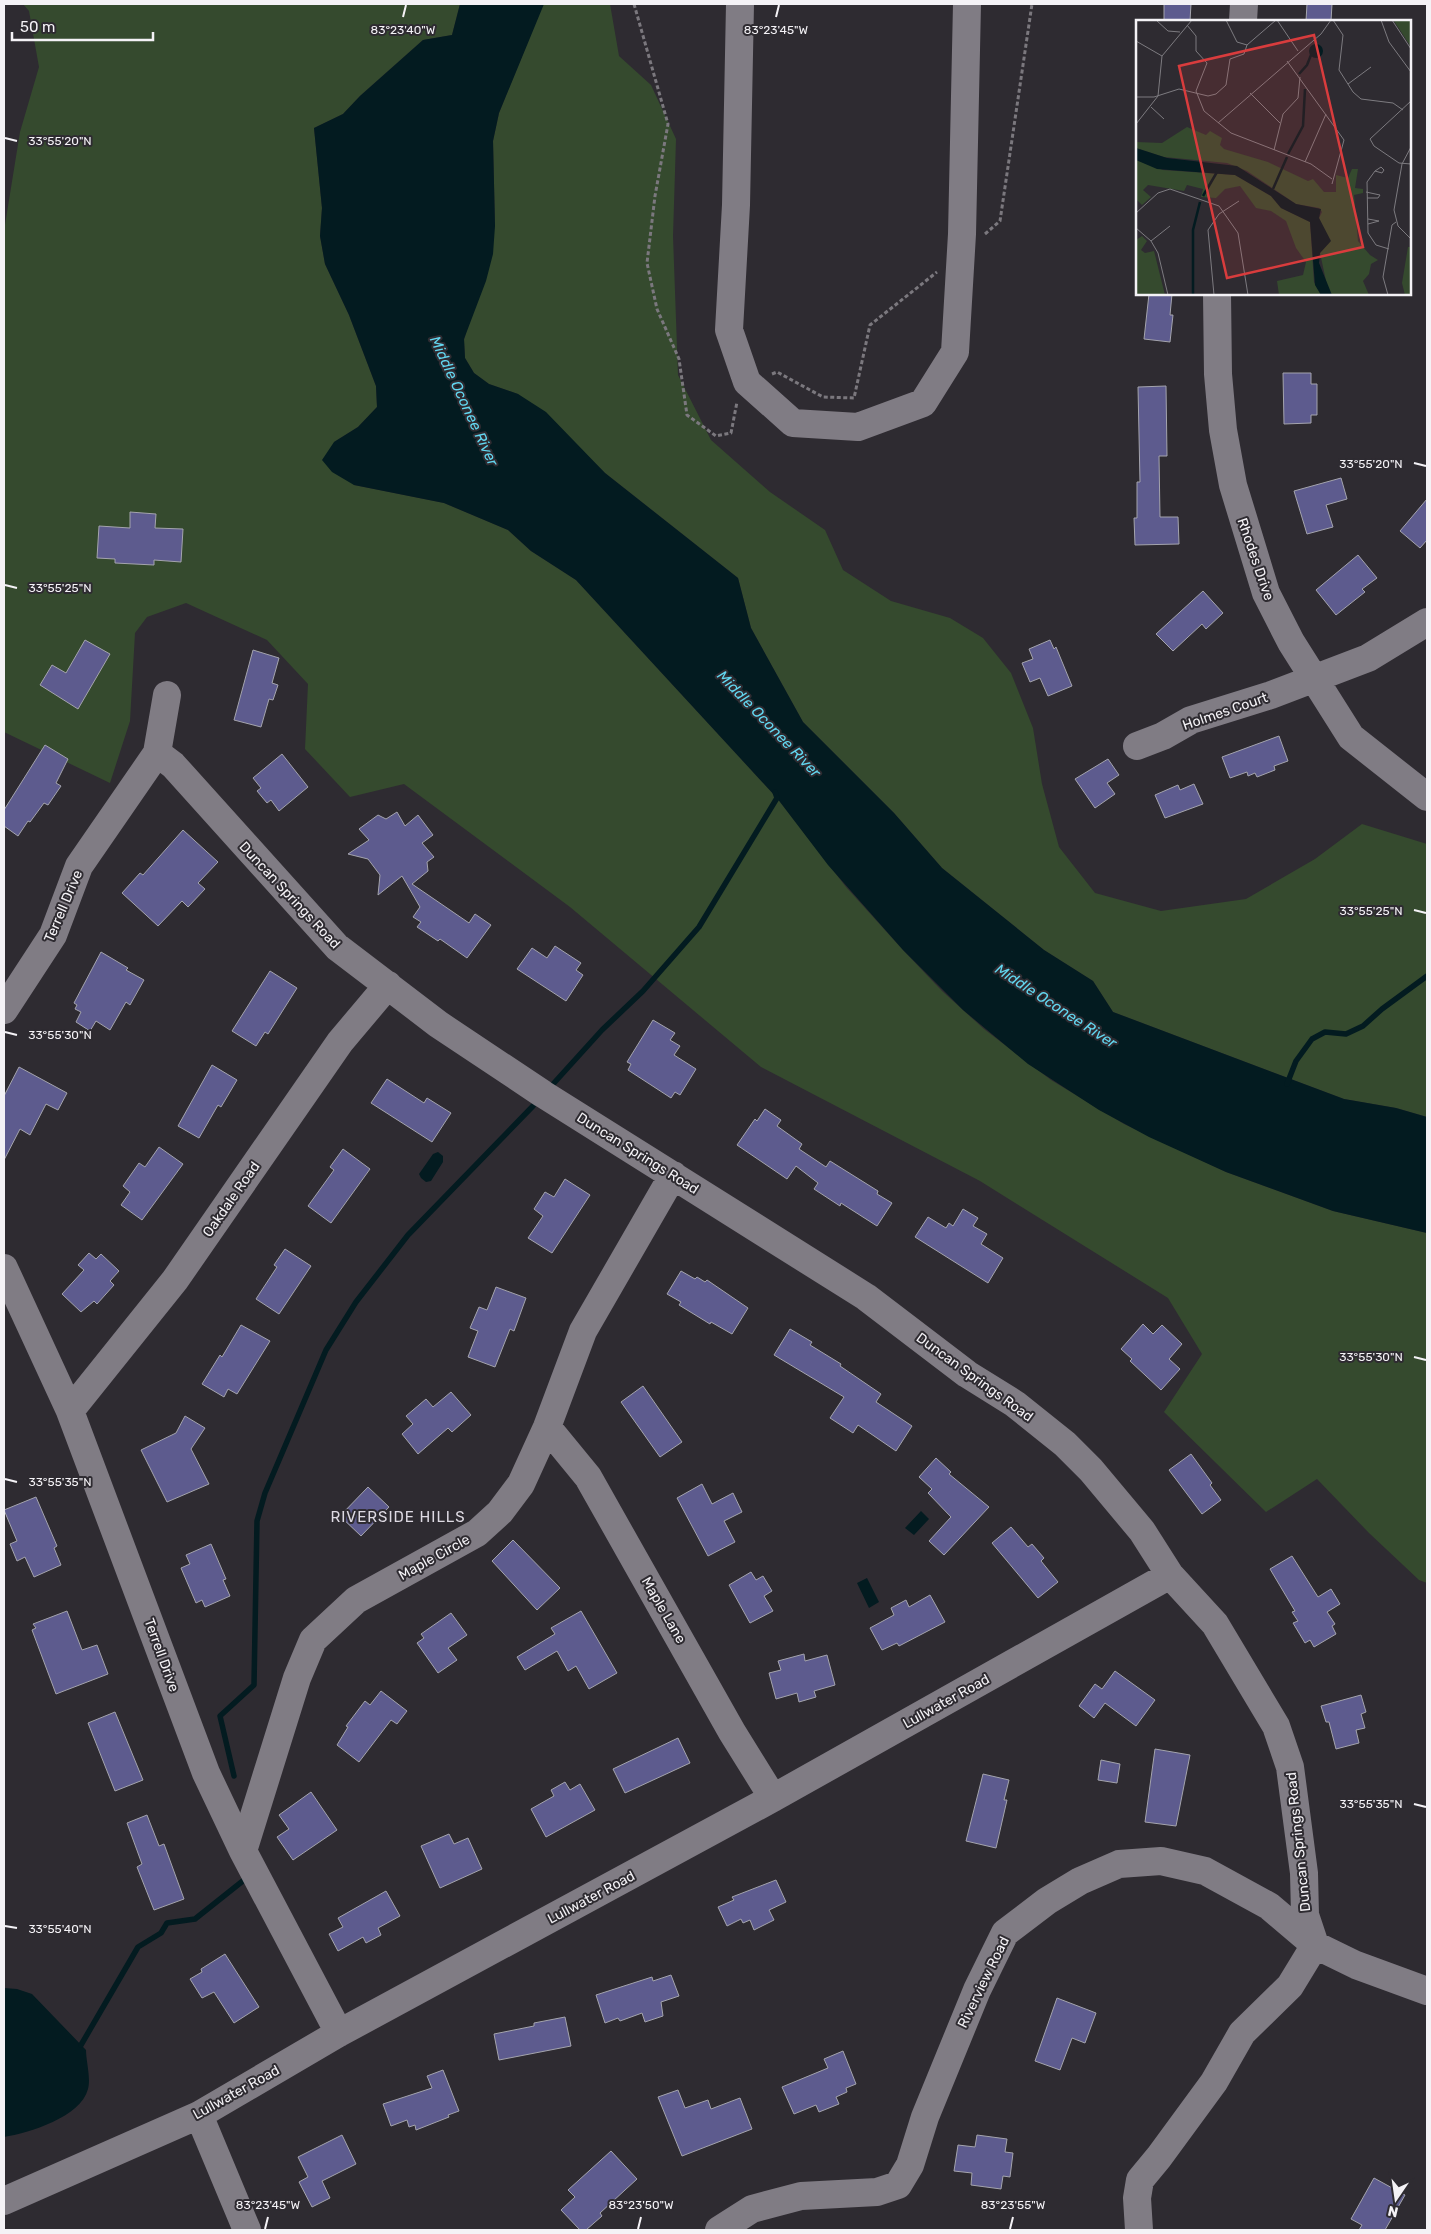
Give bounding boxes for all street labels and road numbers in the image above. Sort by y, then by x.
street label: Rhodes Drive [1233,516,1278,603]
street label: Holmes Court [1180,689,1270,734]
street label: Duncan Springs Road [236,838,344,952]
street label: Terrell Drive [41,867,86,945]
street label: Duncan Springs Road [574,1109,702,1198]
street label: Oakdale Road [199,1158,264,1240]
street label: Duncan Springs Road [913,1329,1036,1426]
street label: Maple Circle [396,1531,473,1584]
street label: Maple Lane [638,1574,689,1647]
street label: Terrell Drive [140,1616,183,1694]
street label: Lullwater Road [900,1671,993,1732]
street label: Duncan Springs Road [1283,1771,1314,1913]
street label: Lullwater Road [545,1867,638,1928]
street label: Riverview Road [954,1934,1013,2031]
street label: Lullwater Road [190,2062,283,2123]

